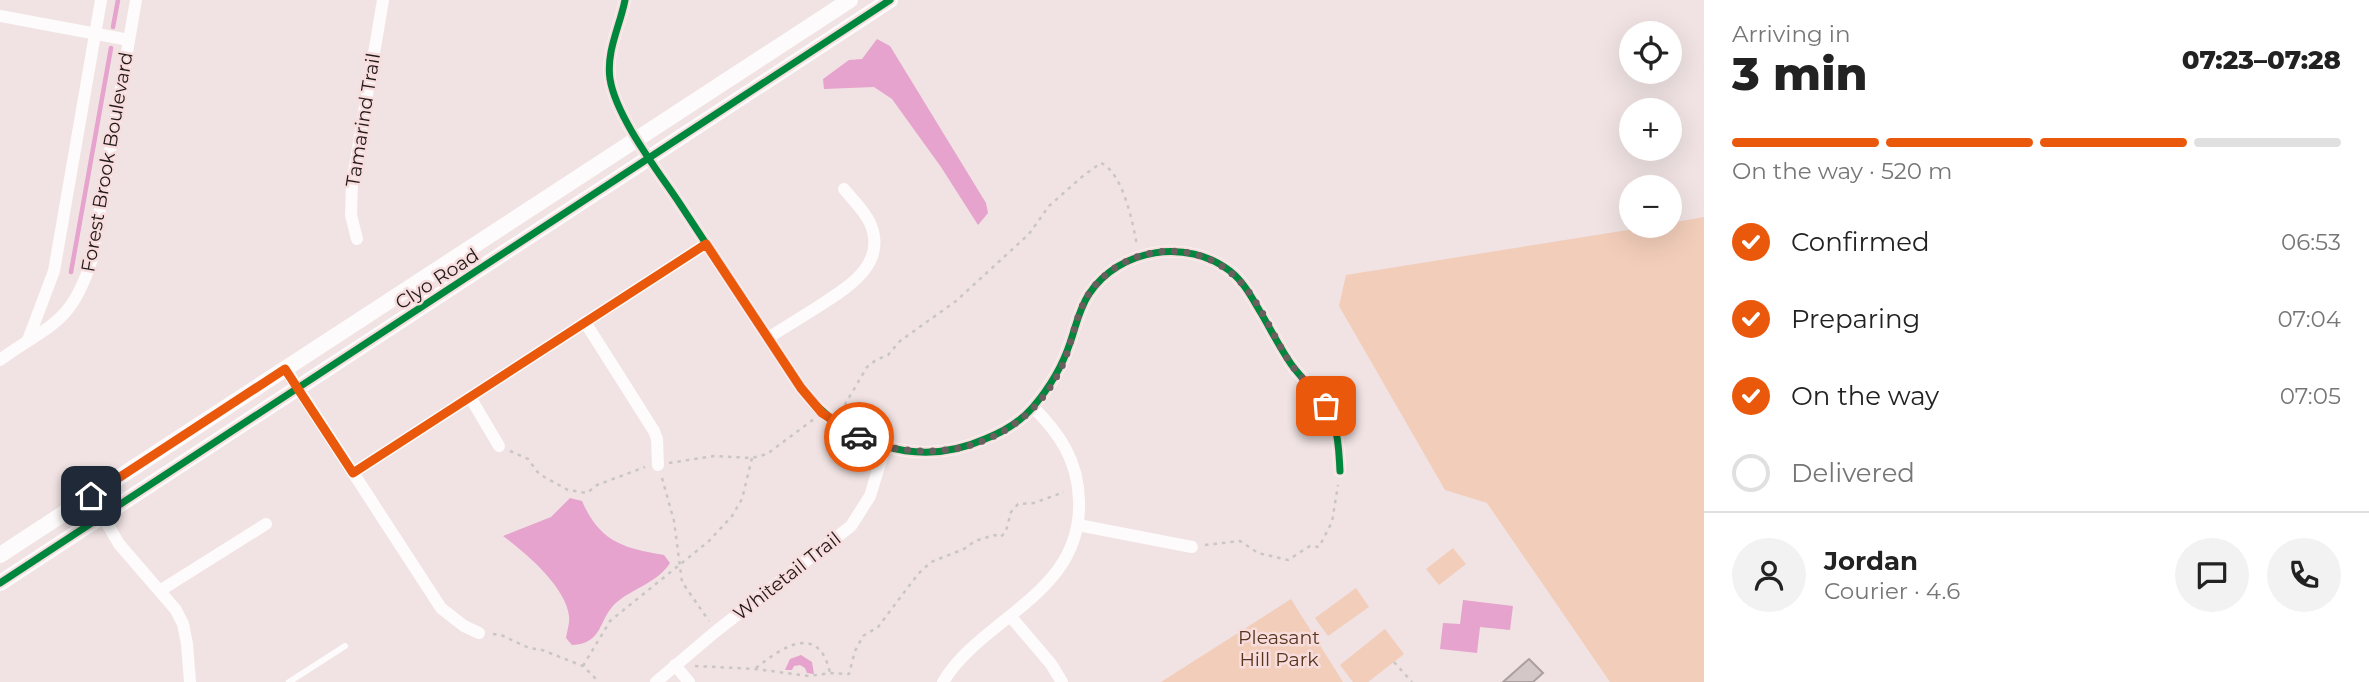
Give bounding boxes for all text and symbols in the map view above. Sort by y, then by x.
text: Arriving in [1732,20,1851,48]
map controls [1619,21,1682,238]
button: locate [1619,21,1682,84]
text: 07:23–07:28 [2182,44,2341,76]
text: 3 min [1732,45,1868,102]
street label: Forest Brook Boulevard [76,50,138,274]
street label: Tamarind Trail [341,51,385,189]
button: + [1619,98,1682,161]
text: On the way · 520 m [1732,157,1952,185]
button: − [1619,175,1682,238]
icon: check [1732,223,1770,261]
text: Confirmed [1791,226,1930,258]
text: 06:53 [2281,228,2341,256]
street label: Clyo Road [391,243,483,315]
icon: check [1732,300,1770,338]
text: Preparing [1791,303,1920,335]
text: 07:04 [2278,305,2341,333]
pin [1296,376,1356,436]
icon: check [1732,377,1770,415]
text: On the way [1791,380,1939,412]
text: 07:05 [2280,382,2341,410]
icon: bag [1307,387,1345,425]
courier [824,402,894,472]
icon: car [840,418,878,456]
text: Delivered [1791,457,1915,489]
pin [61,466,121,526]
icon: home [72,477,110,515]
street label: Whitetail Trail [729,527,845,625]
button: person [1732,538,1806,612]
button: chat [2175,538,2249,612]
button: phone [2267,538,2341,612]
text: Jordan [1824,545,1918,577]
text: Courier · 4.6 [1824,577,1960,605]
park label: Pleasant Hill Park [1238,626,1320,671]

